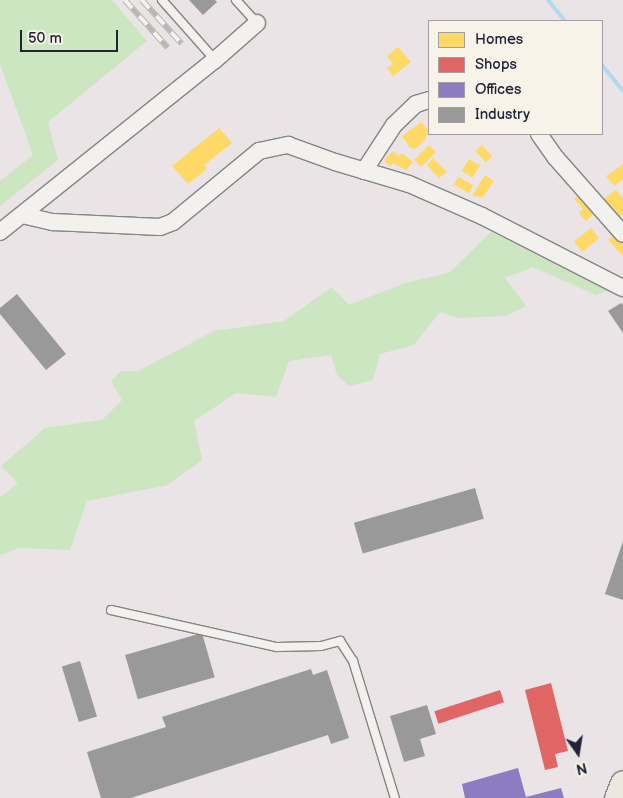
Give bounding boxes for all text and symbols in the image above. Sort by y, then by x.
scale bar [22,20,120,52]
legend [428,20,603,135]
text: 50 m [28,29,62,48]
text: Homes [475,30,523,49]
text: Shops [475,55,517,74]
text: Offices [475,80,521,99]
text: Industry [475,105,530,124]
north arrow [553,728,603,778]
text: N [574,759,589,778]

